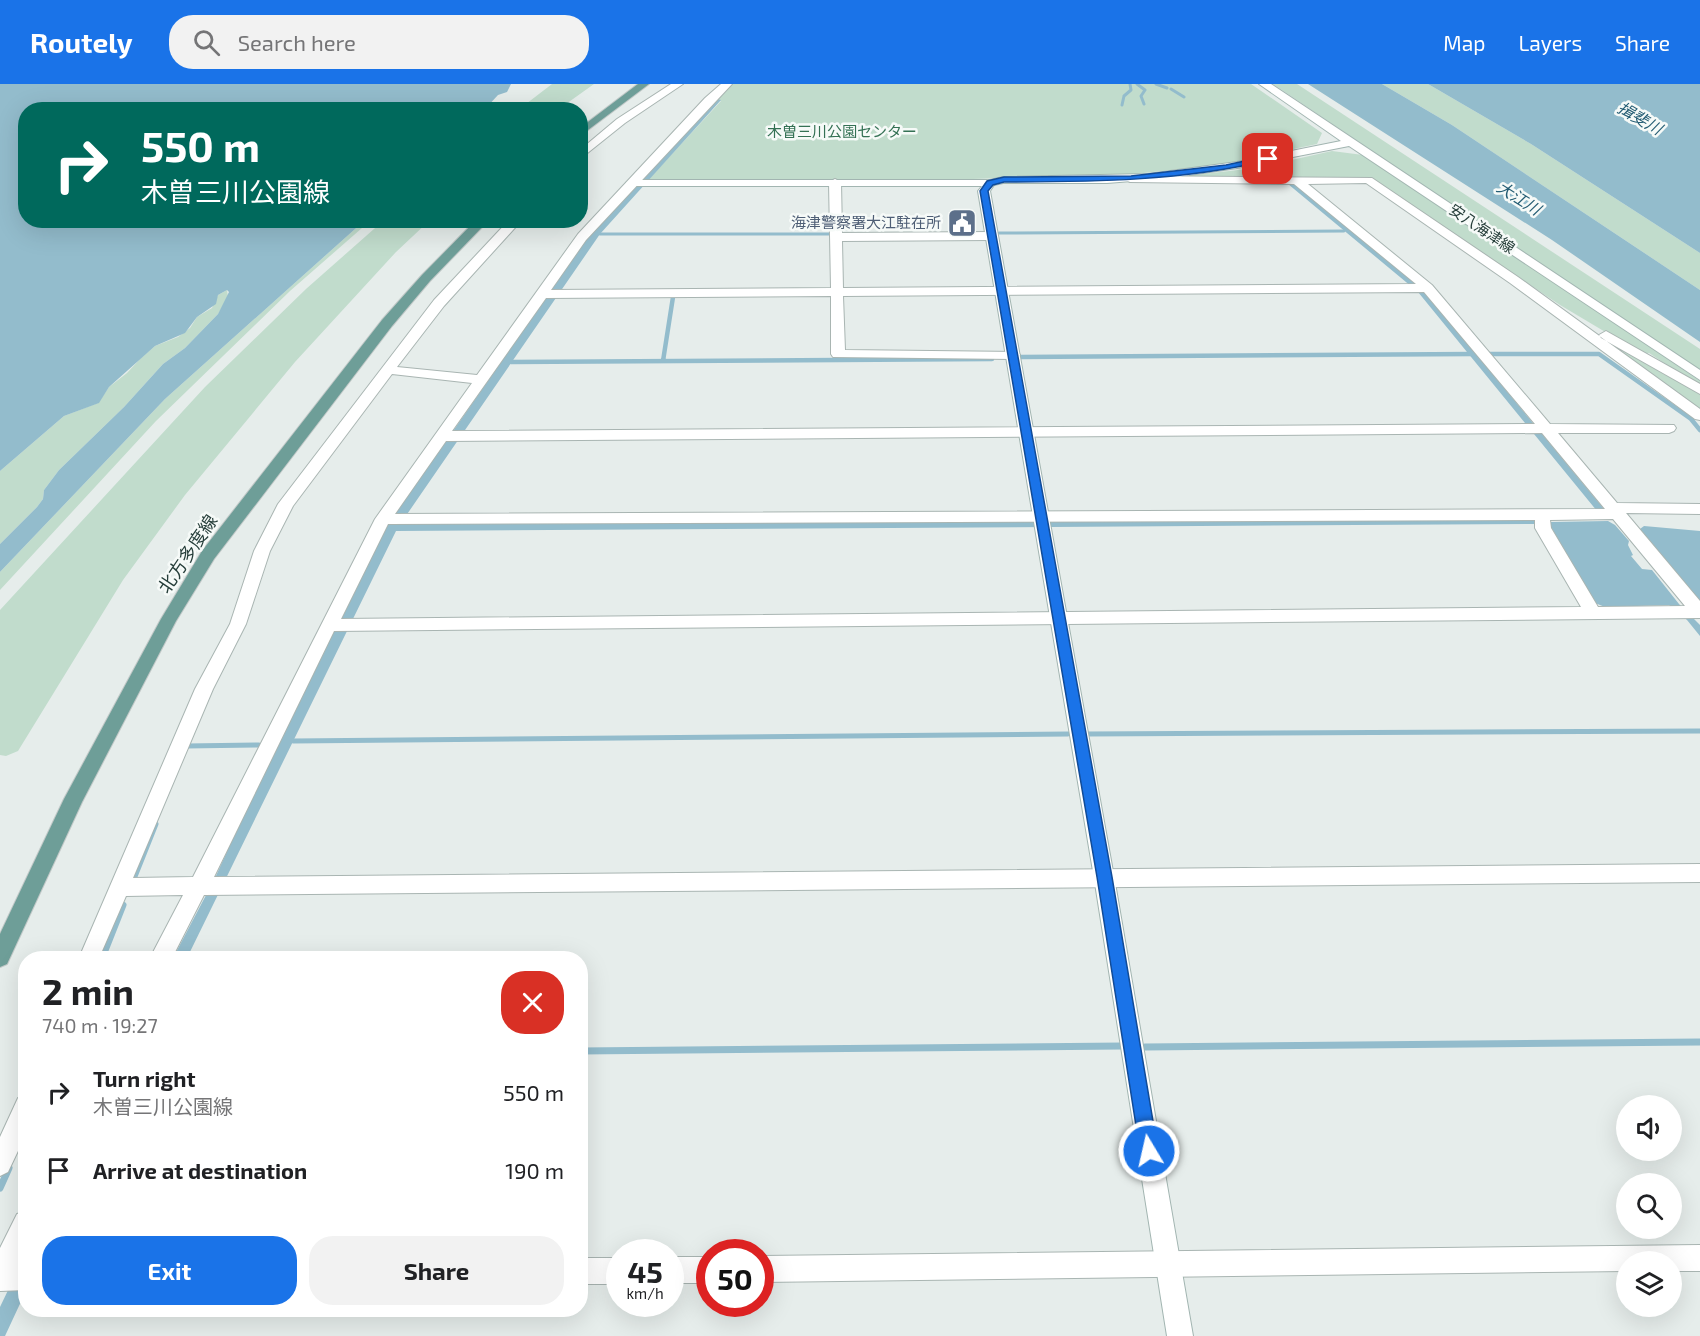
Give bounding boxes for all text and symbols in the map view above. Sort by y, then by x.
search box [169,15,589,69]
text: Routely [30,25,133,59]
icon: search [190,26,223,59]
text: Search here [238,29,356,55]
text: Map [1443,30,1485,55]
text: Layers [1518,30,1582,55]
text: Share [1615,30,1670,55]
water label: 揖斐川 [1615,97,1668,139]
text: 550 m [141,120,260,170]
park label: 木曽三川公園センター [767,122,917,140]
icon: right [42,126,120,204]
pin [1242,133,1293,184]
icon: arrive [1251,142,1284,175]
text: 木曽三川公園線 [141,175,330,207]
water label: 大江川 [1494,177,1546,219]
street label: 安八海津線 [1446,200,1519,257]
public building icon: 海津警察署大江駐在所 [946,207,978,239]
place label: 海津警察署大江駐在所 [791,213,941,231]
street label: 北方多度線 [153,510,221,597]
text: 2 min [42,969,134,1012]
button: close [501,971,564,1034]
text: 740 m · 19:27 [42,1013,158,1037]
text: Turn right [93,1065,195,1091]
icon: right [42,1076,75,1109]
text: 550 m [503,1079,564,1105]
text: 木曽三川公園線 [93,1094,233,1118]
map controls [1616,1095,1682,1317]
button: sound [1616,1095,1682,1161]
position arrow [1117,1119,1181,1183]
icon: arrive [42,1154,75,1187]
text: Arrive at destination [93,1157,307,1183]
text: 190 m [505,1157,564,1183]
button: search [1616,1173,1682,1239]
button: Exit [42,1236,297,1305]
button: Share [309,1236,564,1305]
speed limit sign: 50 [696,1239,774,1317]
button: layers [1616,1251,1682,1317]
text: 45 [627,1253,663,1289]
text: km/h [626,1284,664,1302]

